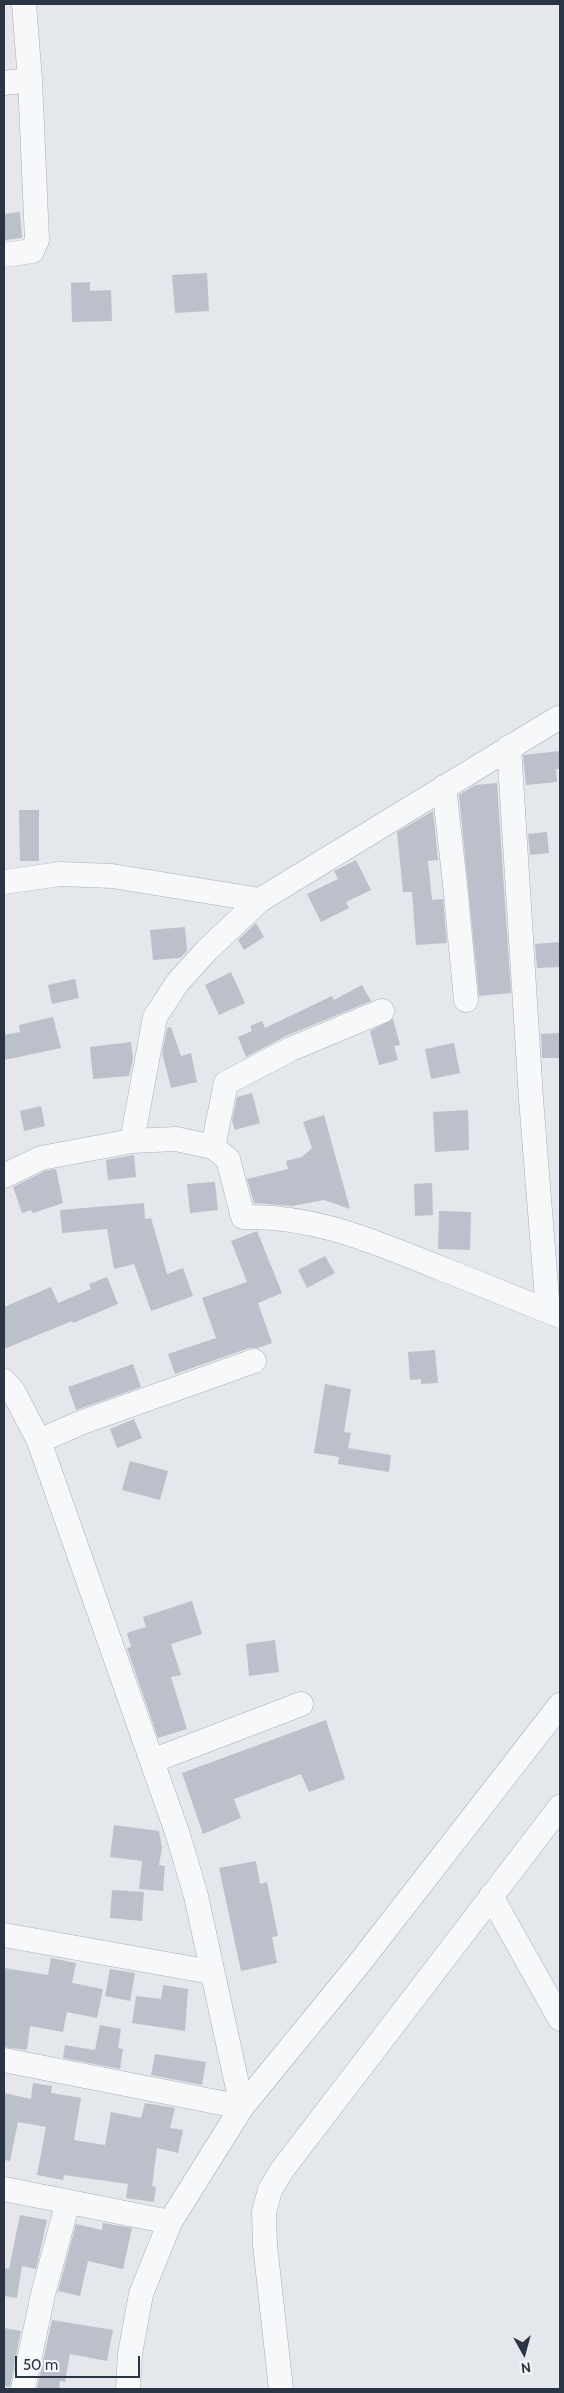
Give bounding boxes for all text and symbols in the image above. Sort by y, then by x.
north arrow [499,2328,549,2378]
scale bar [18,2346,142,2378]
text: 50 m [23,2356,58,2374]
text: N [520,2358,532,2377]

